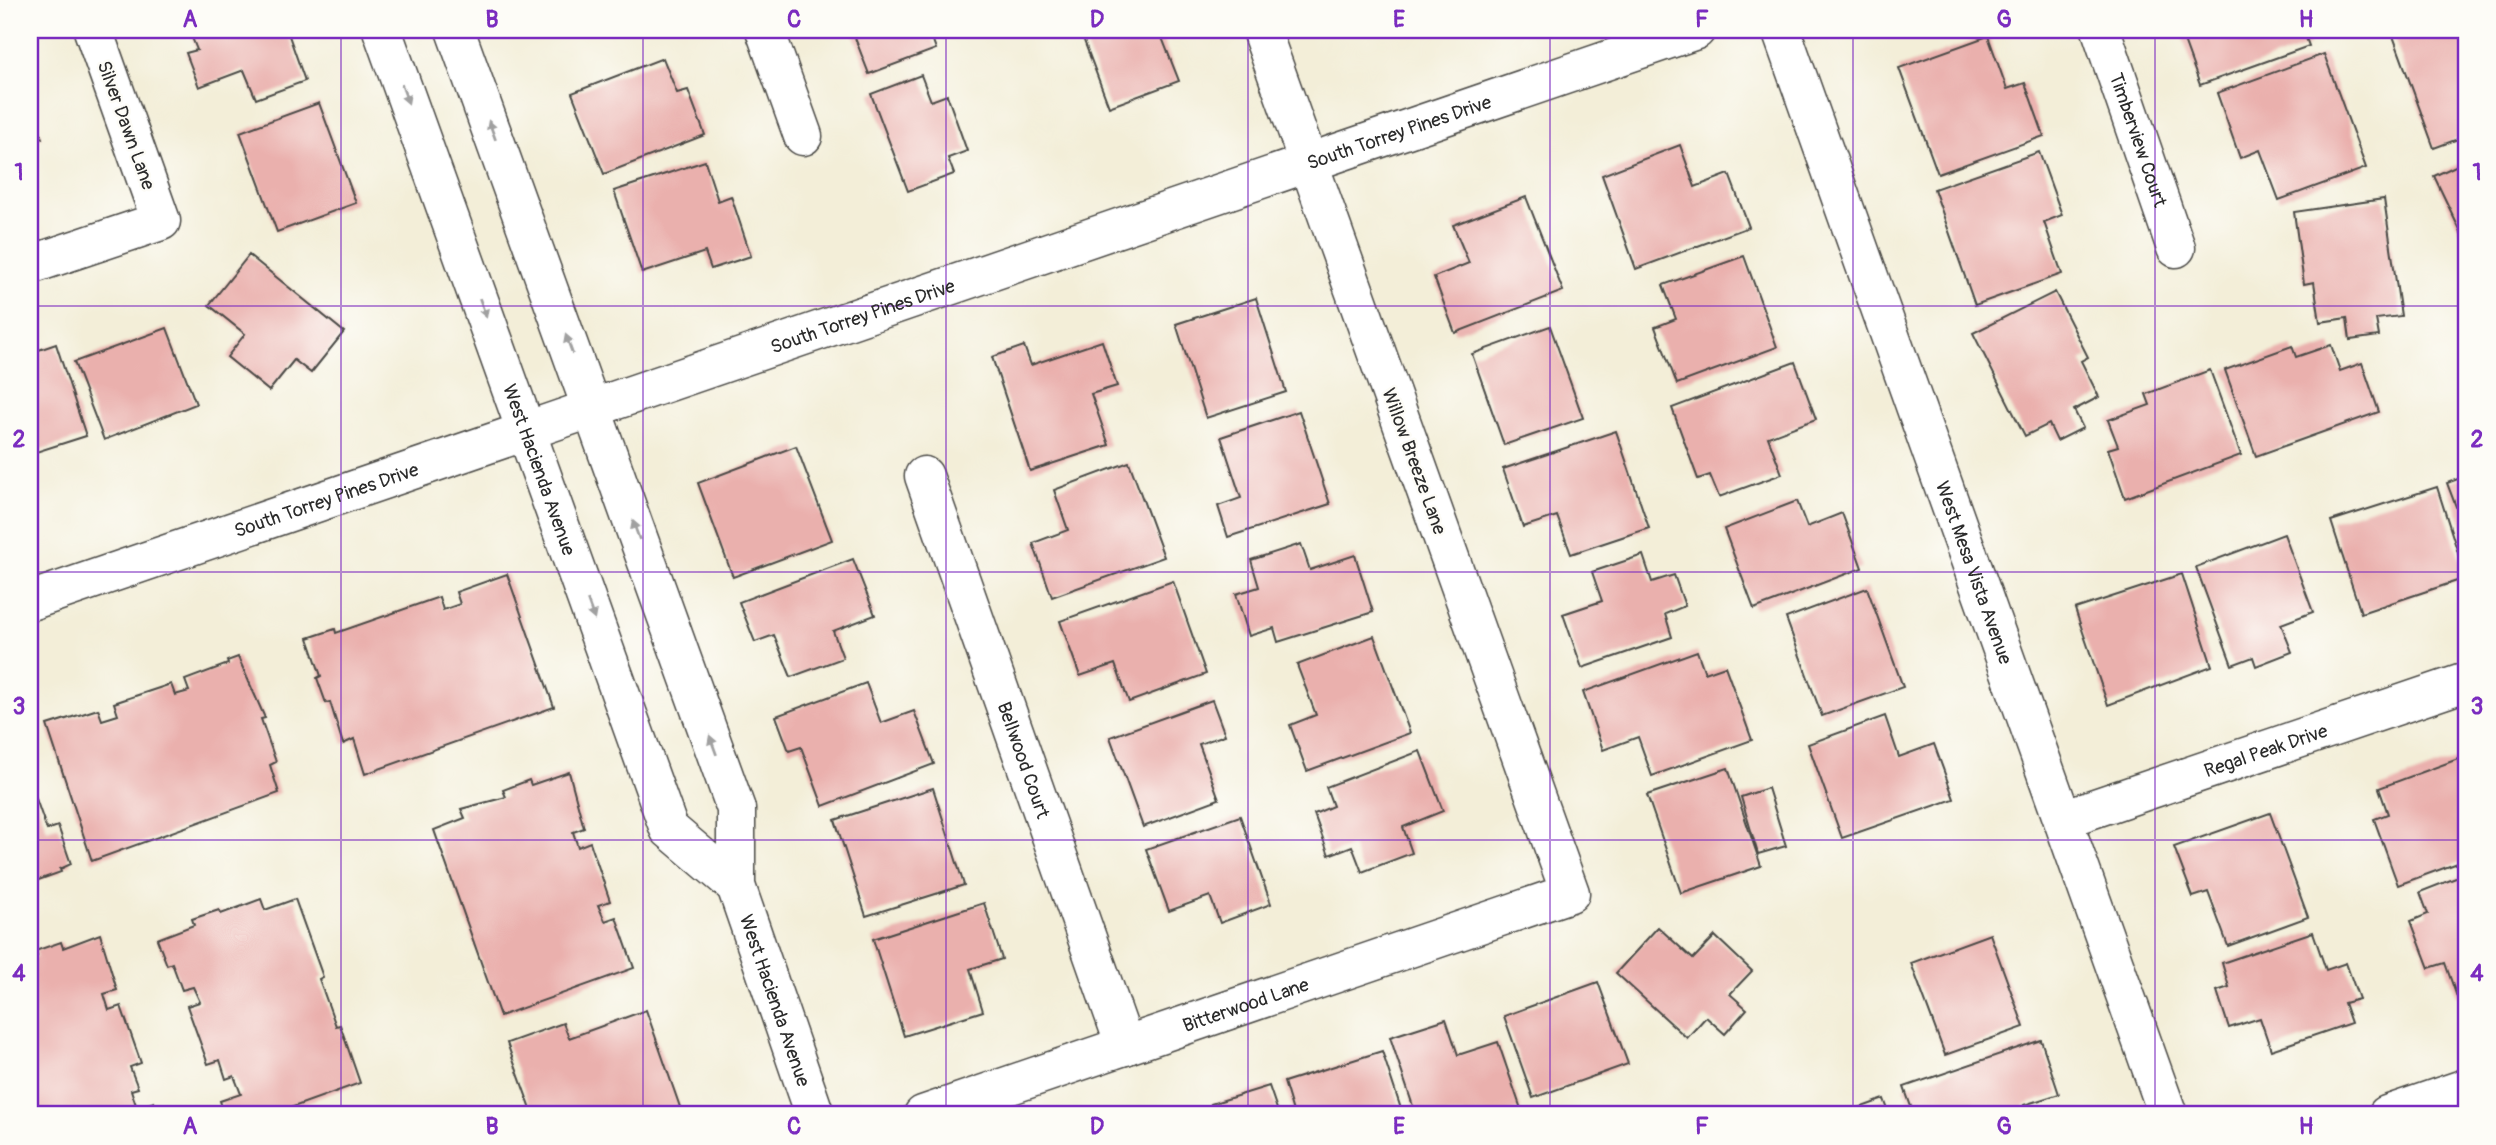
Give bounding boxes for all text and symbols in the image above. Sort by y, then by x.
text: A [183,5,198,34]
text: B [485,5,499,34]
text: C [787,5,801,34]
text: D [1090,5,1104,34]
text: E [1393,5,1405,34]
text: F [1695,5,1709,34]
text: G [1996,5,2012,34]
text: H [2299,5,2313,34]
street label: Silver Dawn Lane [92,58,161,194]
street label: Timberview Court [2104,70,2172,210]
one-way arrow [400,83,411,104]
street label: South Torrey Pines Drive [1304,90,1495,175]
one-way arrow [486,120,497,141]
text: 1 [15,158,24,187]
text: 1 [2473,158,2482,187]
street label: South Torrey Pines Drive [767,274,959,359]
one-way arrow [477,297,488,318]
one-way arrow [564,334,575,355]
street label: West Hacienda Avenue [497,381,581,559]
street label: Willow Breeze Lane [1376,385,1452,538]
text: 2 [13,425,26,454]
text: 2 [2471,425,2484,454]
street label: South Torrey Pines Drive [231,458,422,543]
street label: West Mesa Vista Avenue [1930,478,2017,668]
one-way arrow [630,520,641,541]
one-way arrow [586,600,597,621]
text: 3 [13,692,25,721]
text: 3 [2471,692,2483,721]
street label: Bellwood Court [992,699,1055,822]
street label: Regal Peak Drive [2201,719,2331,783]
one-way arrow [707,734,718,755]
street label: West Hacienda Avenue [734,911,815,1090]
text: 4 [12,959,26,988]
text: 4 [2470,959,2484,988]
street label: Bitterwood Lane [1180,972,1313,1038]
text: A [183,1112,198,1141]
text: B [485,1112,499,1141]
text: C [787,1112,801,1141]
text: D [1090,1112,1104,1141]
text: E [1393,1112,1405,1141]
text: F [1695,1112,1709,1141]
text: G [1996,1112,2012,1141]
text: H [2299,1112,2313,1141]

